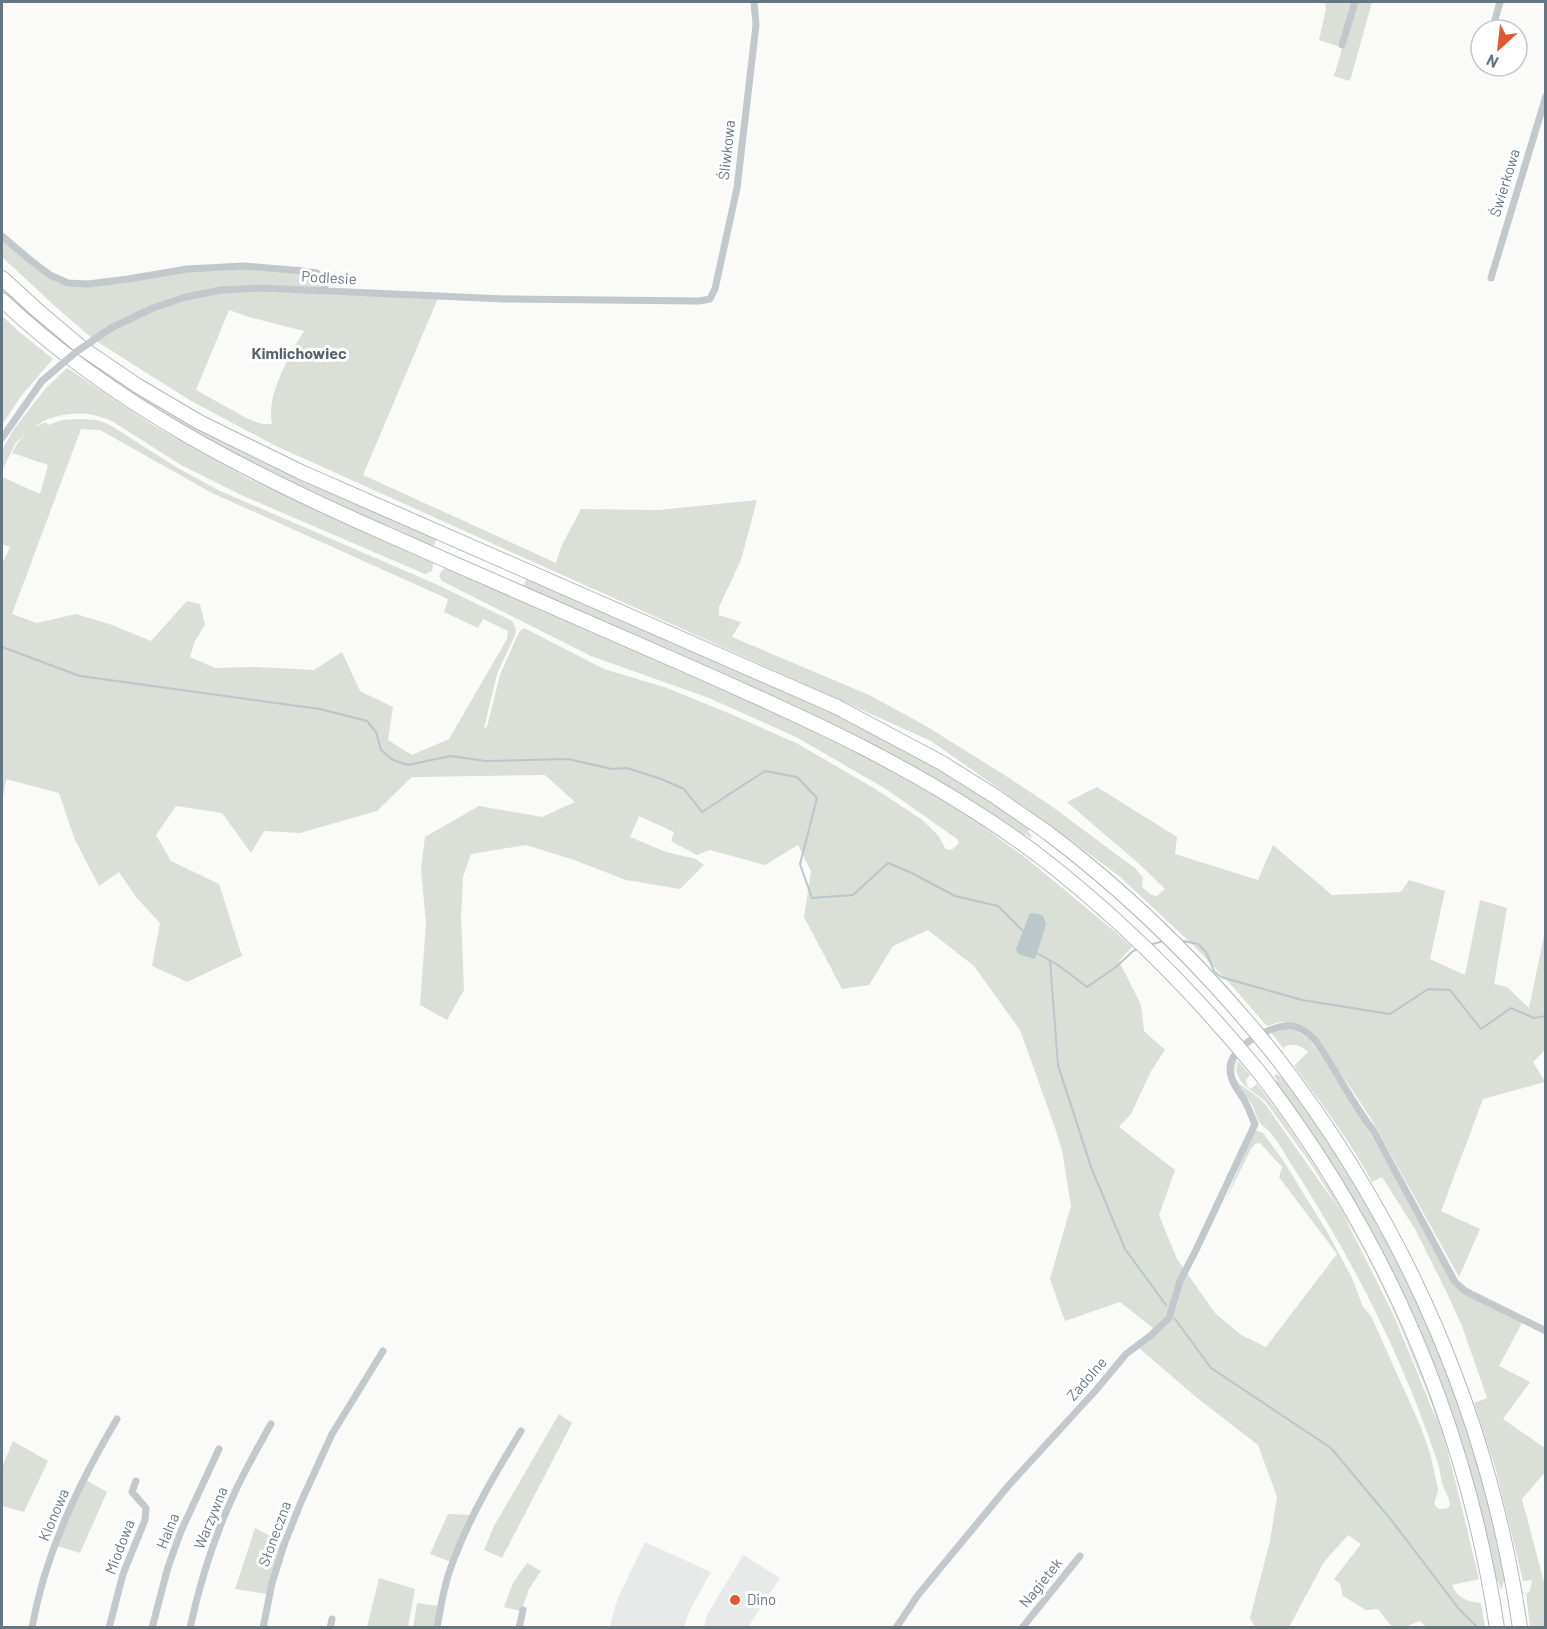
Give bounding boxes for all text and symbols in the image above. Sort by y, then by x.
north arrow [1469,18,1529,78]
text: N [1483,51,1501,73]
street label: Śliwkowa [714,119,738,181]
street label: Świerkowa [1485,146,1523,219]
street label: Podlesie [301,267,357,287]
district label: Kimlichowiec [251,343,347,362]
street label: Zadolne [1062,1353,1110,1404]
street label: Warzywna [189,1484,231,1551]
street label: Klonowa [34,1486,72,1543]
street label: Słoneczna [254,1498,294,1569]
street label: Halna [152,1510,182,1551]
street label: Miodowa [100,1517,138,1577]
street label: Nagietek [1015,1554,1066,1611]
place label: Dino [747,1590,776,1608]
marker: Dino [728,1593,742,1607]

